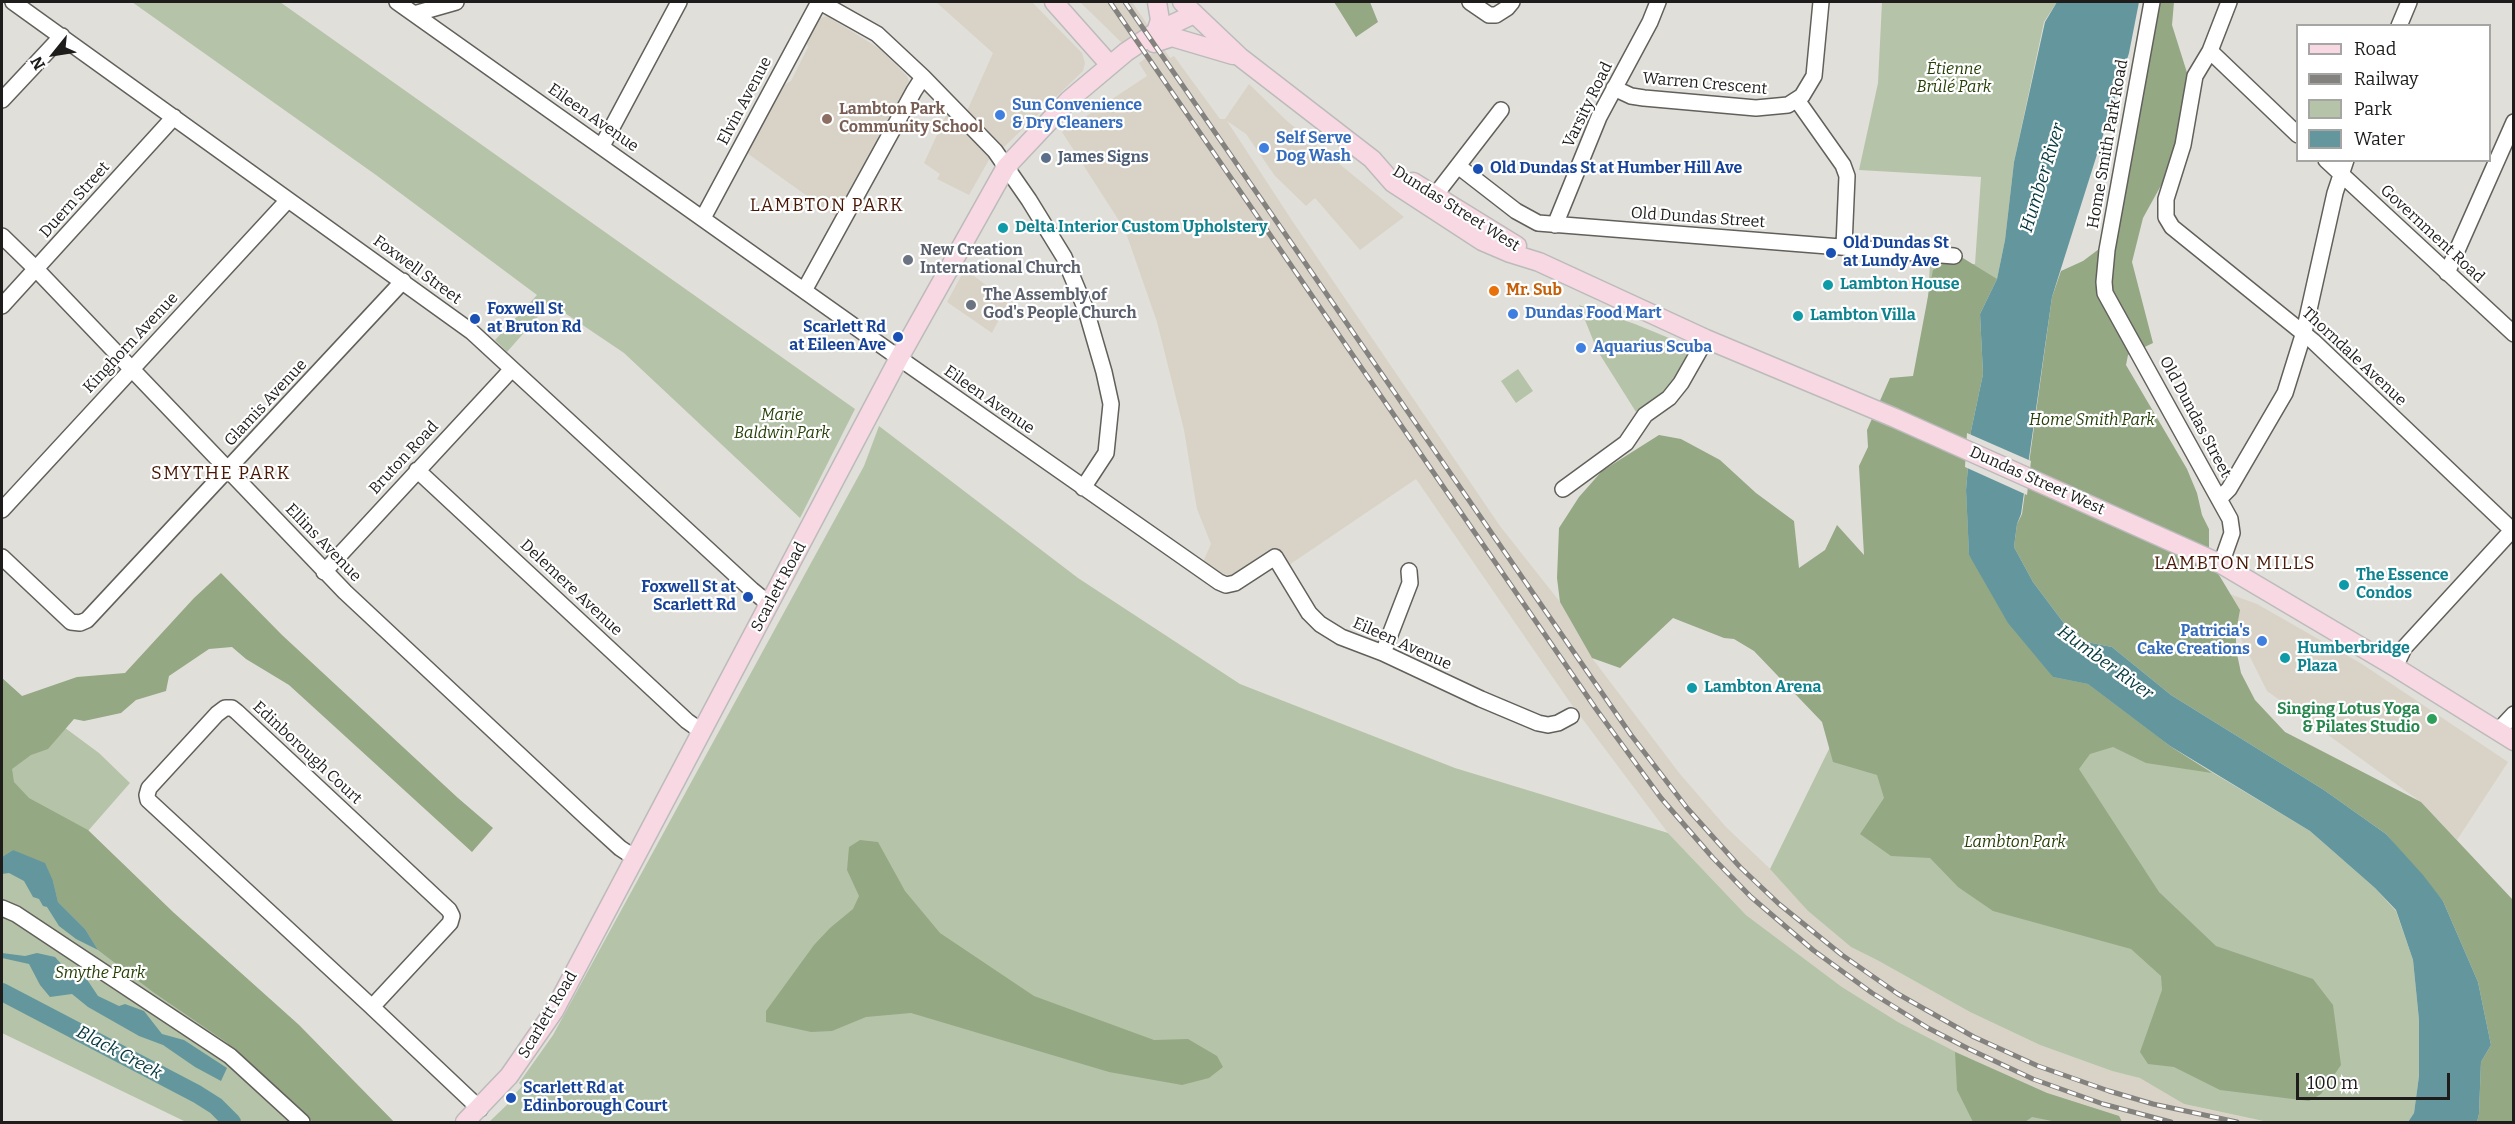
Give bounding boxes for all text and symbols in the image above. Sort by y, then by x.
north arrow [24,24,84,84]
legend [2296,24,2491,162]
text: Road [2354,38,2396,60]
text: N [27,53,49,73]
street label: Elvin Avenue [714,54,776,148]
street label: Home Smith Park Road [2084,58,2132,230]
street label: Varsity Road [1559,59,1617,151]
park label: Étienne Brûlé Park [1917,60,1991,98]
text: Railway [2354,68,2418,90]
street label: Warren Crescent [1642,69,1768,99]
street label: Eileen Avenue [544,80,642,156]
place label: Sun Convenience & Dry Cleaners [1012,96,1142,134]
text: Park [2354,98,2392,120]
place label: Lambton Park Community School [839,100,983,138]
marker: Sun Convenience & Dry Cleaners [993,108,1007,122]
marker: Lambton Park Community School [820,112,834,126]
water label: Humber River [2016,121,2070,235]
text: Water [2354,128,2405,150]
place label: Self Serve Dog Wash [1276,129,1351,167]
marker: Self Serve Dog Wash [1257,141,1271,155]
place label: James Signs [1058,148,1149,168]
marker: James Signs [1039,151,1053,165]
street label: Duern Street [36,158,114,242]
place label: Old Dundas St at Humber Hill Ave [1490,159,1742,179]
street label: Dundas Street West [1389,162,1523,256]
marker: Old Dundas St at Humber Hill Ave [1471,162,1485,176]
street label: Government Road [2376,181,2488,287]
district label: LAMBTON PARK [750,195,904,217]
street label: Old Dundas Street [1630,204,1766,232]
place label: Delta Interior Custom Upholstery [1015,218,1268,238]
marker: Delta Interior Custom Upholstery [996,221,1010,235]
street label: Foxwell Street [369,232,465,308]
place label: Old Dundas St at Lundy Ave [1843,234,1949,272]
place label: New Creation International Church [920,241,1081,279]
marker: Old Dundas St at Lundy Ave [1824,246,1838,260]
marker: New Creation International Church [901,253,915,267]
place label: Lambton House [1840,275,1959,295]
marker: Lambton House [1821,278,1835,292]
place label: Mr. Sub [1506,281,1562,301]
marker: Mr. Sub [1487,284,1501,298]
place label: The Assembly of God's People Church [983,286,1137,324]
street label: Kinghorn Avenue [80,289,182,397]
marker: The Assembly of God's People Church [964,298,978,312]
place label: Foxwell St at Bruton Rd [487,300,581,338]
place label: Dundas Food Mart [1525,304,1662,324]
street label: Thorndale Avenue [2298,304,2410,410]
place label: Lambton Villa [1810,306,1916,326]
marker: Dundas Food Mart [1506,307,1520,321]
marker: Lambton Villa [1791,309,1805,323]
marker: Foxwell St at Bruton Rd [468,312,482,326]
place label: Scarlett Rd at Eileen Ave [789,318,886,356]
marker: Scarlett Rd at Eileen Ave [891,330,905,344]
place label: Aquarius Scuba [1593,338,1712,358]
marker: Aquarius Scuba [1574,341,1588,355]
street label: Old Dundas Street [2155,353,2235,481]
street label: Glamis Avenue [221,356,311,450]
street label: Eileen Avenue [940,362,1038,438]
park label: Marie Baldwin Park [734,406,830,444]
park label: Home Smith Park [2029,411,2155,431]
street label: Bruton Road [365,418,443,498]
street label: Dundas Street West [1966,443,2108,519]
district label: SMYTHE PARK [151,463,291,485]
street label: Ellins Avenue [281,500,365,586]
street label: Delemere Avenue [516,536,626,640]
street label: Scarlett Road [747,539,811,635]
district label: LAMBTON MILLS [2154,553,2316,575]
place label: The Essence Condos [2356,566,2449,604]
place label: Foxwell St at Scarlett Rd [641,578,736,616]
marker: The Essence Condos [2337,578,2351,592]
marker: Foxwell St at Scarlett Rd [741,590,755,604]
street label: Eileen Avenue [1350,614,1454,674]
water label: Humber River [2053,621,2157,705]
place label: Patricia's Cake Creations [2137,622,2250,660]
marker: Patricia's Cake Creations [2255,634,2269,648]
place label: Humberbridge Plaza [2297,639,2410,677]
marker: Humberbridge Plaza [2278,651,2292,665]
place label: Lambton Arena [1704,678,1822,698]
marker: Lambton Arena [1685,681,1699,695]
street label: Edinborough Court [248,698,366,808]
place label: Singing Lotus Yoga & Pilates Studio [2277,700,2420,738]
marker: Singing Lotus Yoga & Pilates Studio [2425,712,2439,726]
park label: Lambton Park [1964,833,2066,853]
park label: Smythe Park [55,964,145,984]
street label: Scarlett Road [514,968,582,1062]
water label: Black Creek [73,1021,165,1085]
scale bar [2299,1061,2454,1099]
text: 100 m [2307,1072,2358,1094]
place label: Scarlett Rd at Edinborough Court [523,1079,668,1117]
marker: Scarlett Rd at Edinborough Court [504,1091,518,1105]

